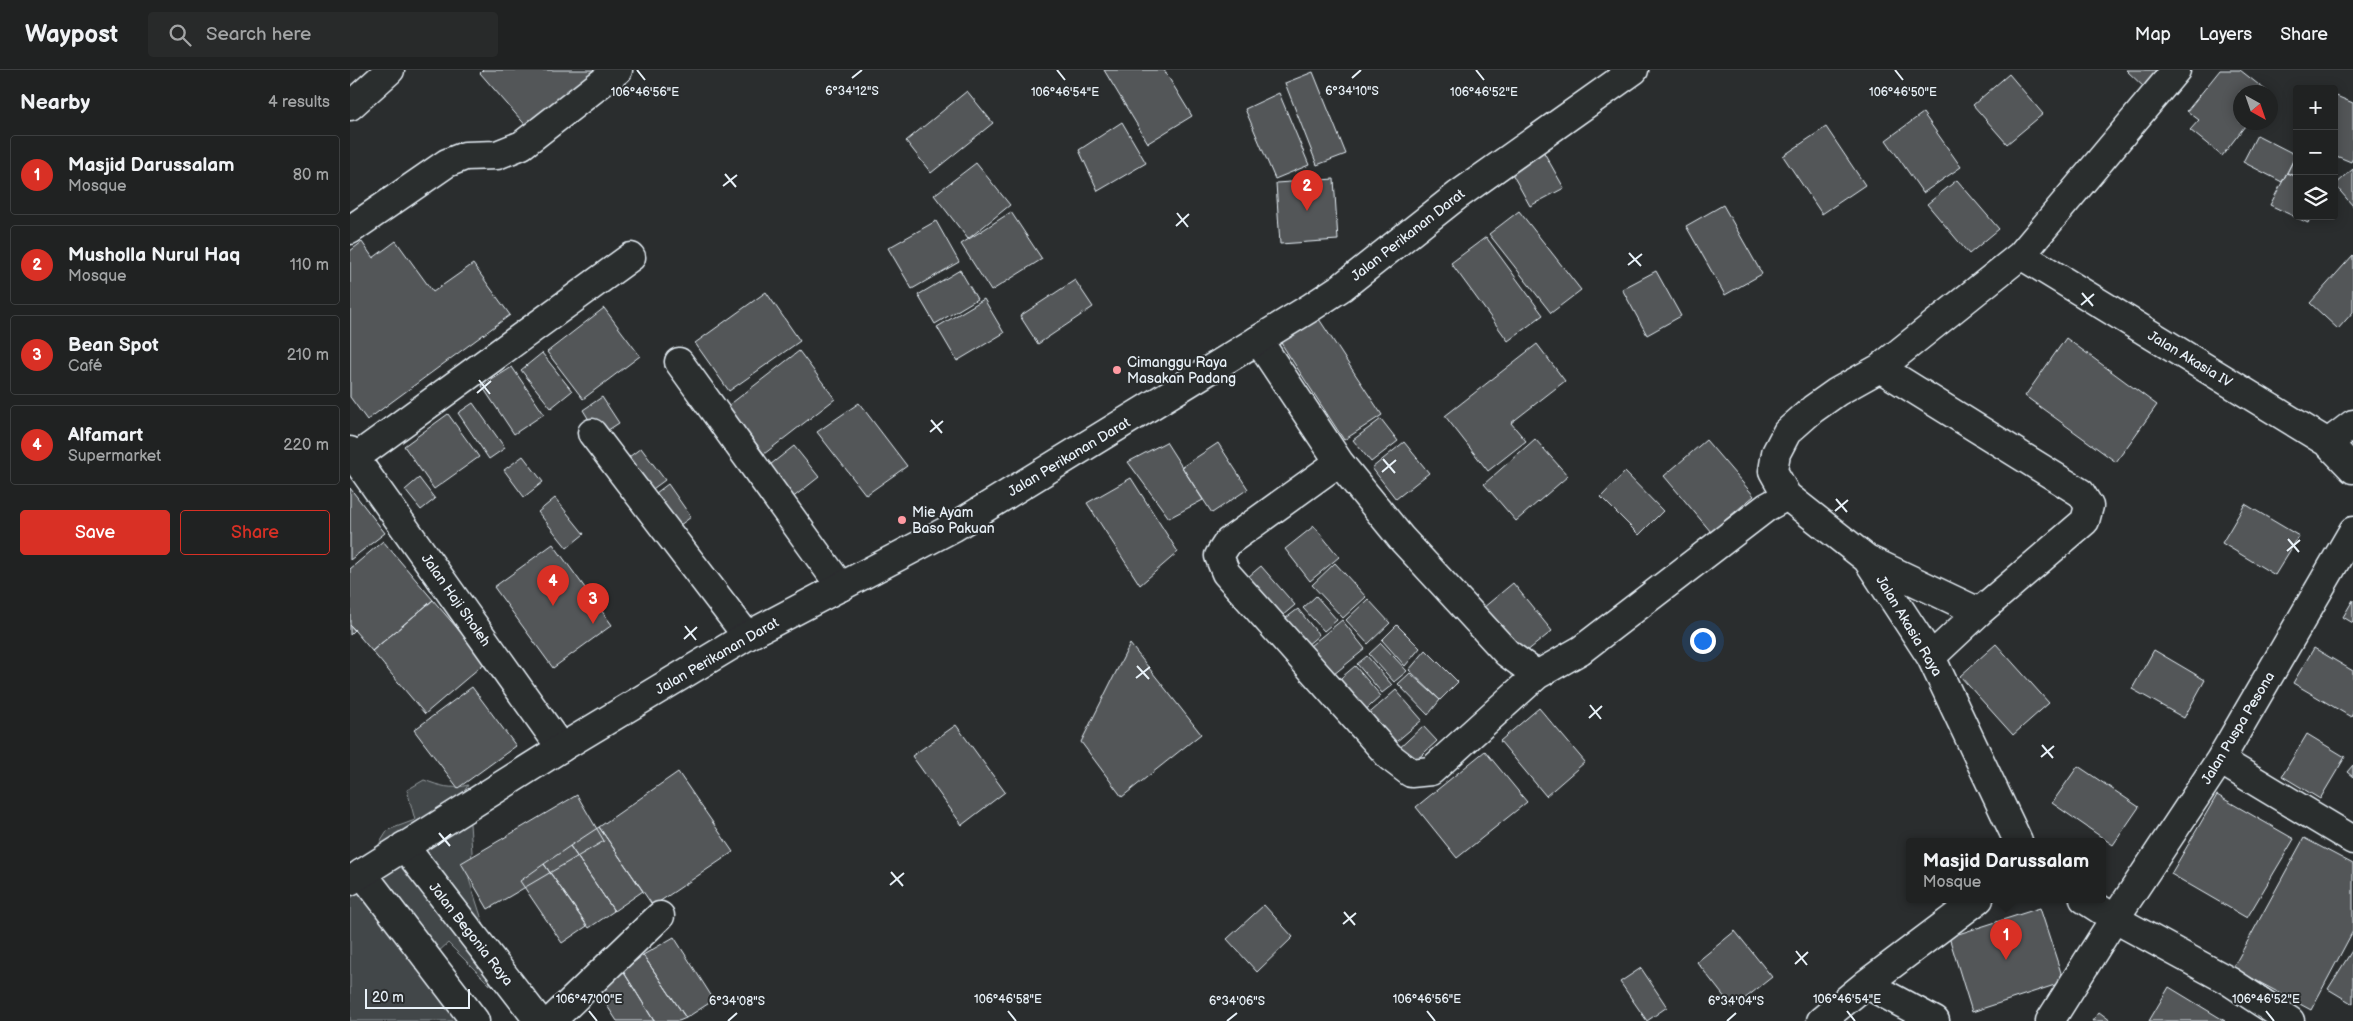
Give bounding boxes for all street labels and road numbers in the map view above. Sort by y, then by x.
street label: Jalan Perikanan Darat [1348,185,1469,285]
street label: Jalan Akasia IV [2145,327,2236,391]
street label: Jalan Perikanan Darat [1005,413,1134,500]
street label: Jalan Haji Sholeh [418,550,494,650]
street label: Jalan Akasia Raya [1872,573,1946,679]
street label: Jalan Perikanan Darat [652,613,782,698]
street label: Jalan Puspa Pesona [2198,669,2278,787]
street label: Jalan Begonia Raya [425,879,517,989]

